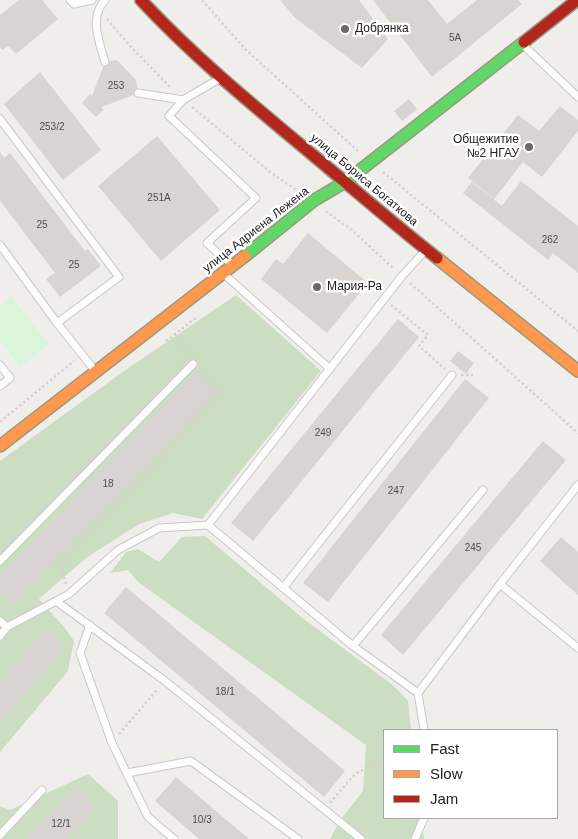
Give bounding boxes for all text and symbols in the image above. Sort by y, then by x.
place label: Добрянка [355,22,409,36]
marker: Добрянка [339,23,351,35]
house number: 5А [449,32,461,44]
house number: 253 [108,80,124,92]
house number: 253/2 [39,121,65,133]
street label: улица Бориса Богаткова [307,131,421,229]
place label: Общежитие №2 НГАУ [453,133,519,161]
marker: Общежитие №2 НГАУ [523,141,535,153]
street label: улица Адриена Лежена [200,184,312,276]
house number: 251А [147,192,171,204]
house number: 25 [36,219,48,231]
house number: 262 [542,234,558,246]
house number: 25 [68,259,80,271]
place label: Мария-Ра [327,280,382,294]
marker: Мария-Ра [311,281,323,293]
house number: 249 [315,427,331,439]
house number: 18 [102,478,114,490]
house number: 247 [388,485,404,497]
house number: 245 [465,542,481,554]
house number: 18/1 [215,686,235,698]
legend [383,729,558,819]
text: Fast [430,740,459,757]
text: Slow [430,765,463,782]
text: Jam [430,790,458,807]
house number: 10/3 [192,814,212,826]
house number: 12/1 [51,818,71,830]

